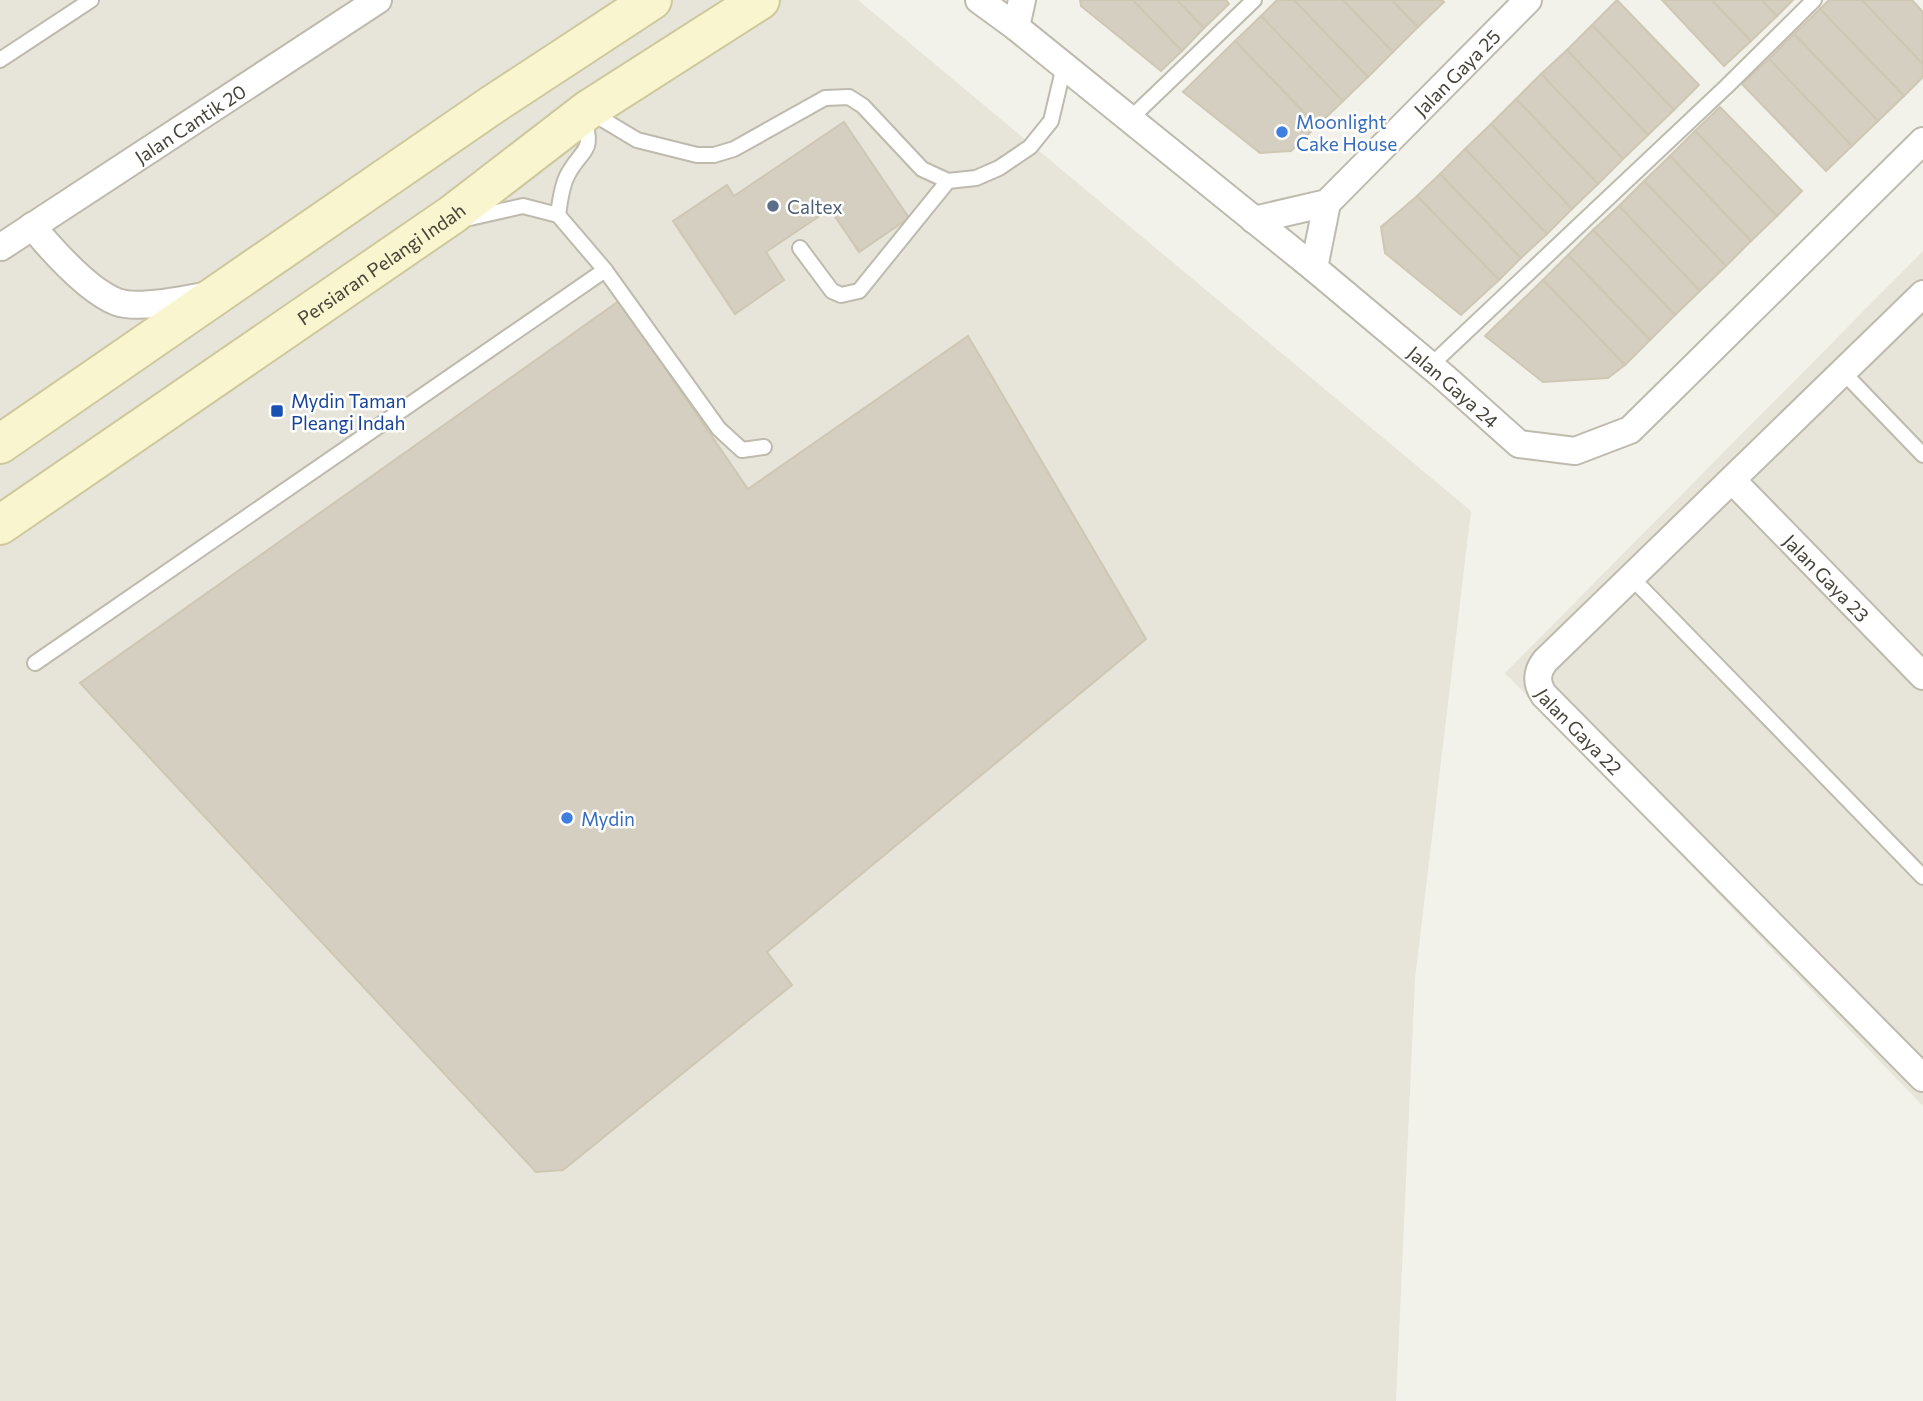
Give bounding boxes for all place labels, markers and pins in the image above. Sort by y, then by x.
place label: Moonlight Cake House [1296,110,1397,155]
marker: Moonlight Cake House [1274,124,1290,140]
place label: Caltex [787,195,843,218]
marker: Caltex [765,198,781,214]
place label: Mydin Taman Pleangi Indah [291,389,406,434]
marker: Mydin Taman Pleangi Indah [269,403,285,419]
place label: Mydin [581,807,635,830]
marker: Mydin [559,810,575,826]

